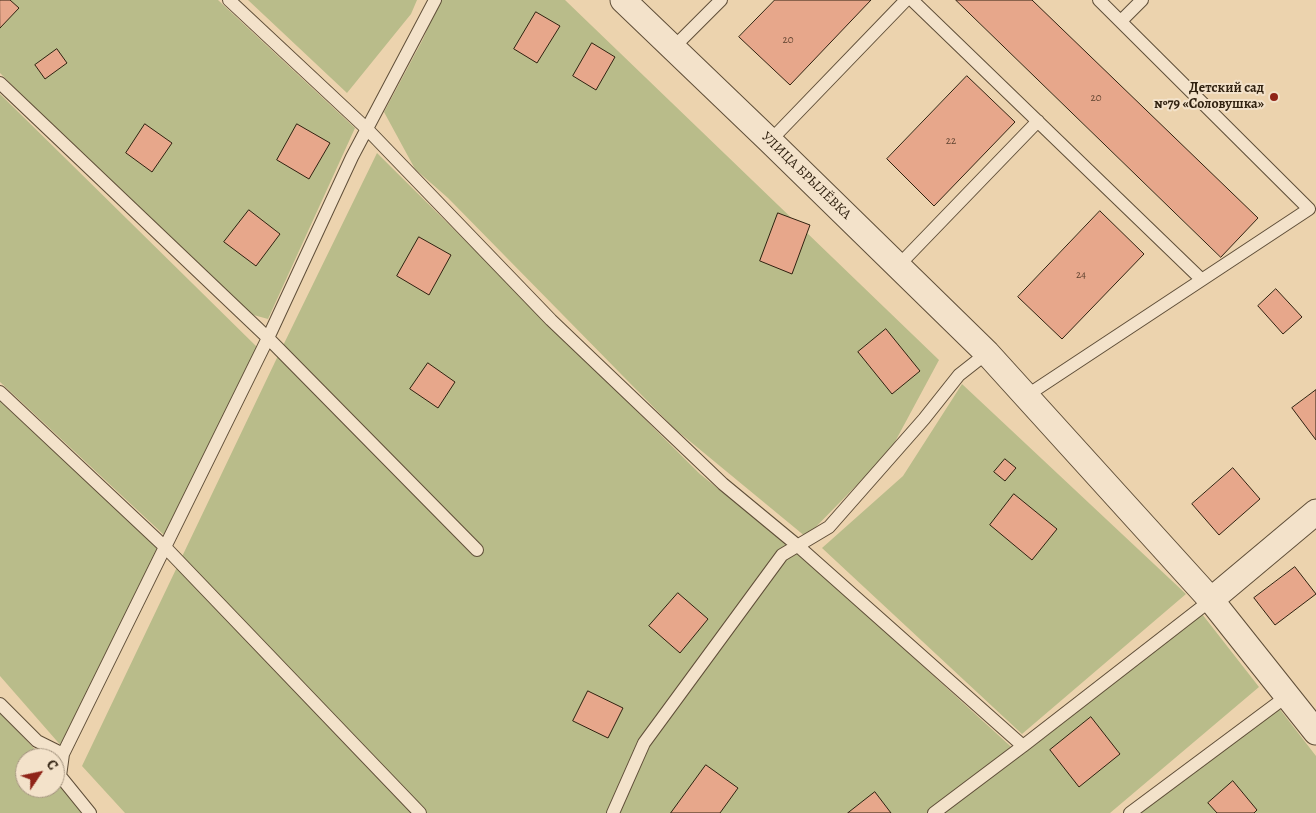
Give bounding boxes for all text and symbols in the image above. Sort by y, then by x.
house number: 20 [782,33,794,47]
place label: Детский сад №79 «Соловушка» [1154,81,1264,114]
house number: 20 [1090,91,1102,105]
marker: Детский сад №79 «Соловушка» [1268,91,1280,103]
street label: УЛИЦА БРЫЛЁВКА [758,129,854,223]
house number: 22 [946,134,956,148]
house number: 24 [1076,268,1086,282]
north arrow [15,748,65,798]
text: С [42,756,62,774]

